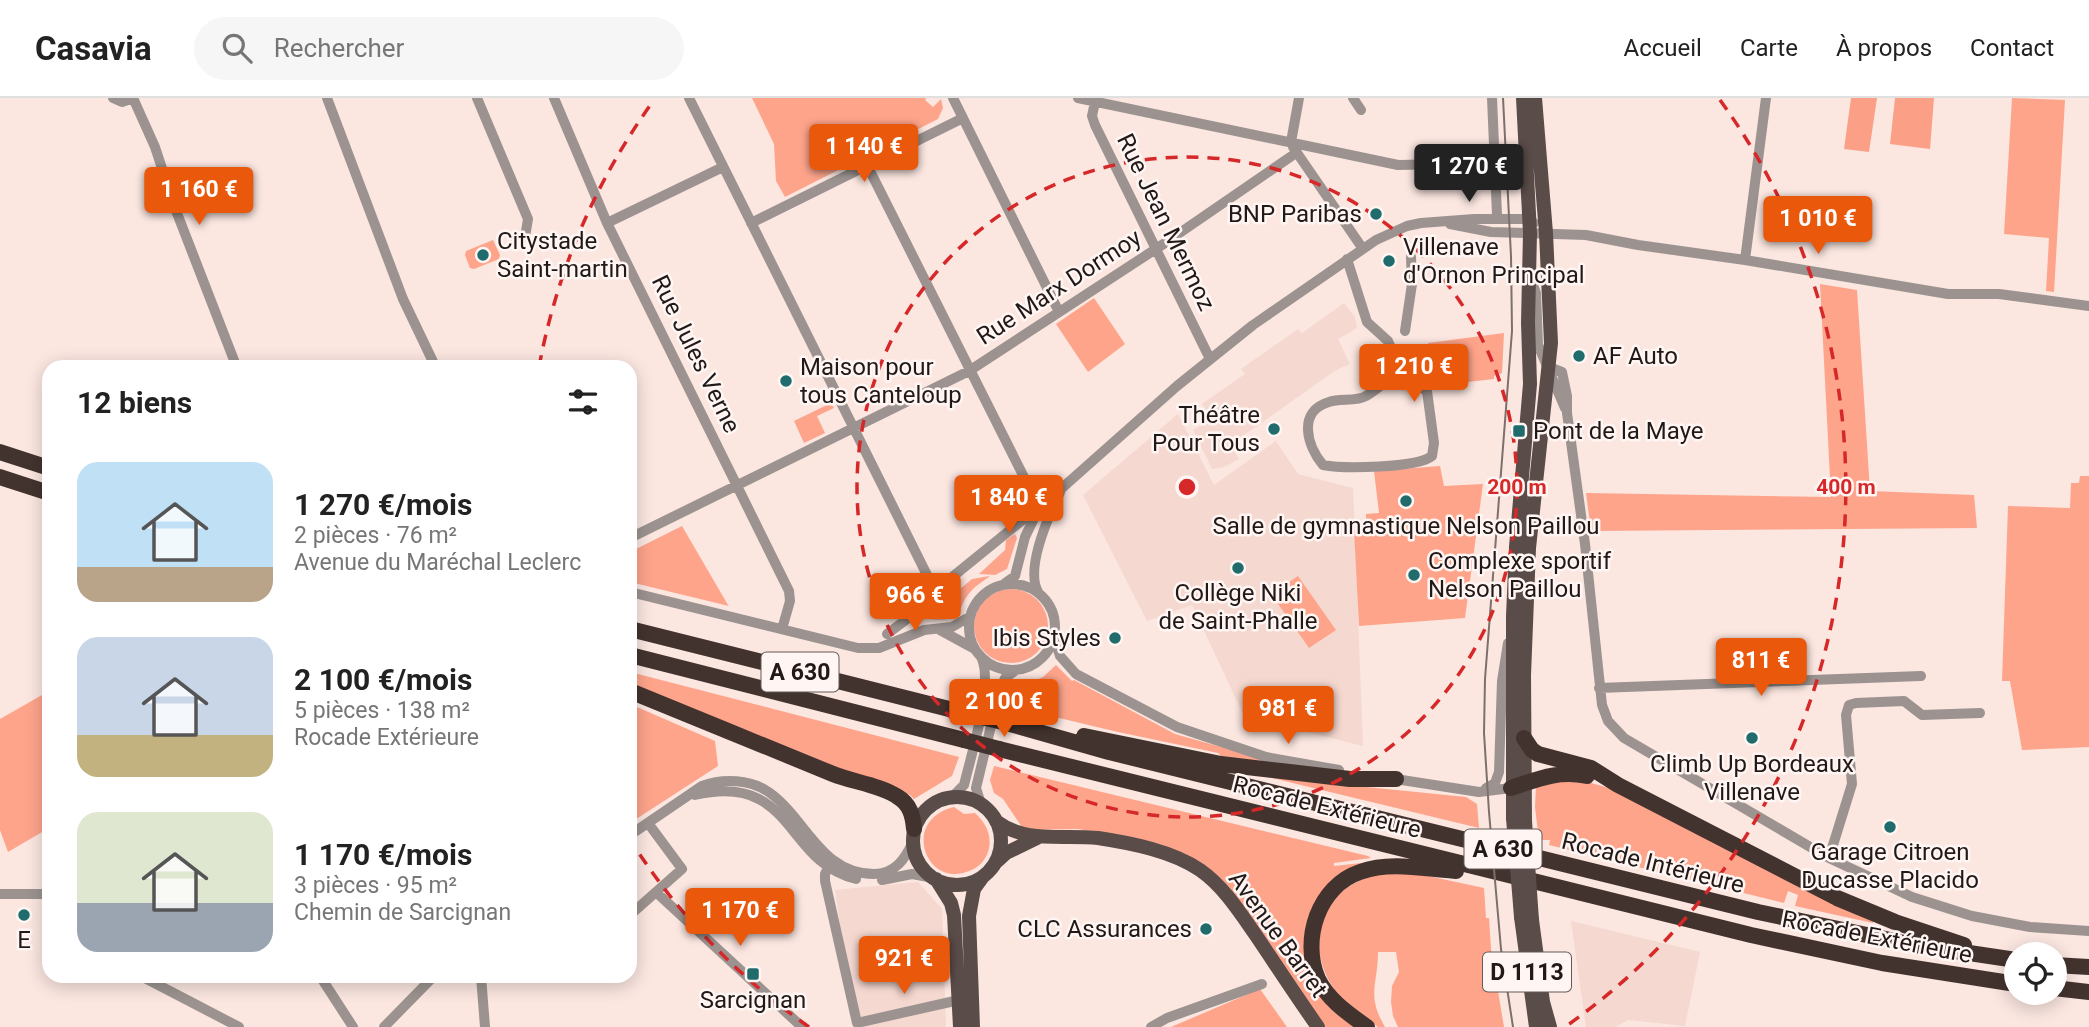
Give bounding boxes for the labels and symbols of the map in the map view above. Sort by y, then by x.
pin: 1 140 € [799,125,929,184]
street label: Rue Jean Mermoz [1111,129,1221,315]
pin: 1 270 € [1404,144,1534,204]
pin: 1 160 € [134,167,264,227]
pin: 1 010 € [1753,197,1883,256]
place label: BNP Paribas [1228,200,1362,228]
marker: BNP Paribas [1368,206,1384,222]
street label: Rue Marx Dormoy [972,223,1147,351]
place label: Citystade Saint-martin [497,227,628,283]
place label: Villenave d'Ornon Principal [1403,233,1585,289]
marker: Citystade Saint-martin [475,247,491,263]
marker: Villenave d'Ornon Principal [1381,253,1397,269]
street label: Rue Jules Verne [646,271,746,437]
place label: AF Auto [1593,342,1678,370]
pin: 1 210 € [1349,344,1479,404]
marker: AF Auto [1571,348,1587,364]
place label: Maison pour tous Canteloup [800,353,962,409]
marker: Maison pour tous Canteloup [778,373,794,389]
place label: Théâtre Pour Tous [1152,401,1260,457]
place label: Pont de la Maye [1533,417,1704,445]
marker: Théâtre Pour Tous [1266,421,1282,437]
marker: Pont de la Maye [1511,423,1527,439]
centre of rings [1175,475,1199,499]
text: 200 m [1487,475,1547,499]
text: 400 m [1816,475,1876,499]
pin: 1 840 € [944,476,1074,535]
marker: Salle de gymnastique Nelson Paillou [1398,493,1414,509]
place label: Salle de gymnastique Nelson Paillou [1212,512,1600,540]
place label: Complexe sportif Nelson Paillou [1428,547,1612,603]
marker: Collège Niki de Saint-Phalle [1230,560,1246,576]
marker: Complexe sportif Nelson Paillou [1406,567,1422,583]
pin: 966 € [866,574,964,633]
place label: Collège Niki de Saint-Phalle [1159,579,1317,635]
place label: Ibis Styles [992,624,1101,652]
marker: Ibis Styles [1107,630,1123,646]
pin: 811 € [1712,638,1810,698]
road number: A 630 [762,652,838,692]
pin: 2 100 € [939,680,1069,739]
pin: 981 € [1239,686,1337,746]
marker: Climb Up Bordeaux Villenave [1744,730,1760,746]
place label: Climb Up Bordeaux Villenave [1650,750,1854,806]
street label: Rocade Extérieure [1230,770,1424,844]
marker: Garage Citroen Ducasse Placido [1882,819,1898,835]
street label: Rocade Intérieure [1559,827,1747,899]
road number: A 630 [1464,830,1542,869]
place label: Garage Citroen Ducasse Placido [1801,838,1979,894]
street label: Avenue Barret [1223,865,1333,1003]
pin: 1 170 € [675,888,805,948]
street label: Rocade Extérieure [1780,905,1974,969]
marker: E [16,907,32,923]
place label: CLC Assurances [1017,915,1192,943]
marker: CLC Assurances [1198,921,1214,937]
place label: E [17,926,31,954]
pin: 921 € [855,936,953,996]
road number: D 1113 [1483,952,1571,992]
marker: Sarcignan [745,966,761,982]
place label: Sarcignan [700,986,806,1014]

